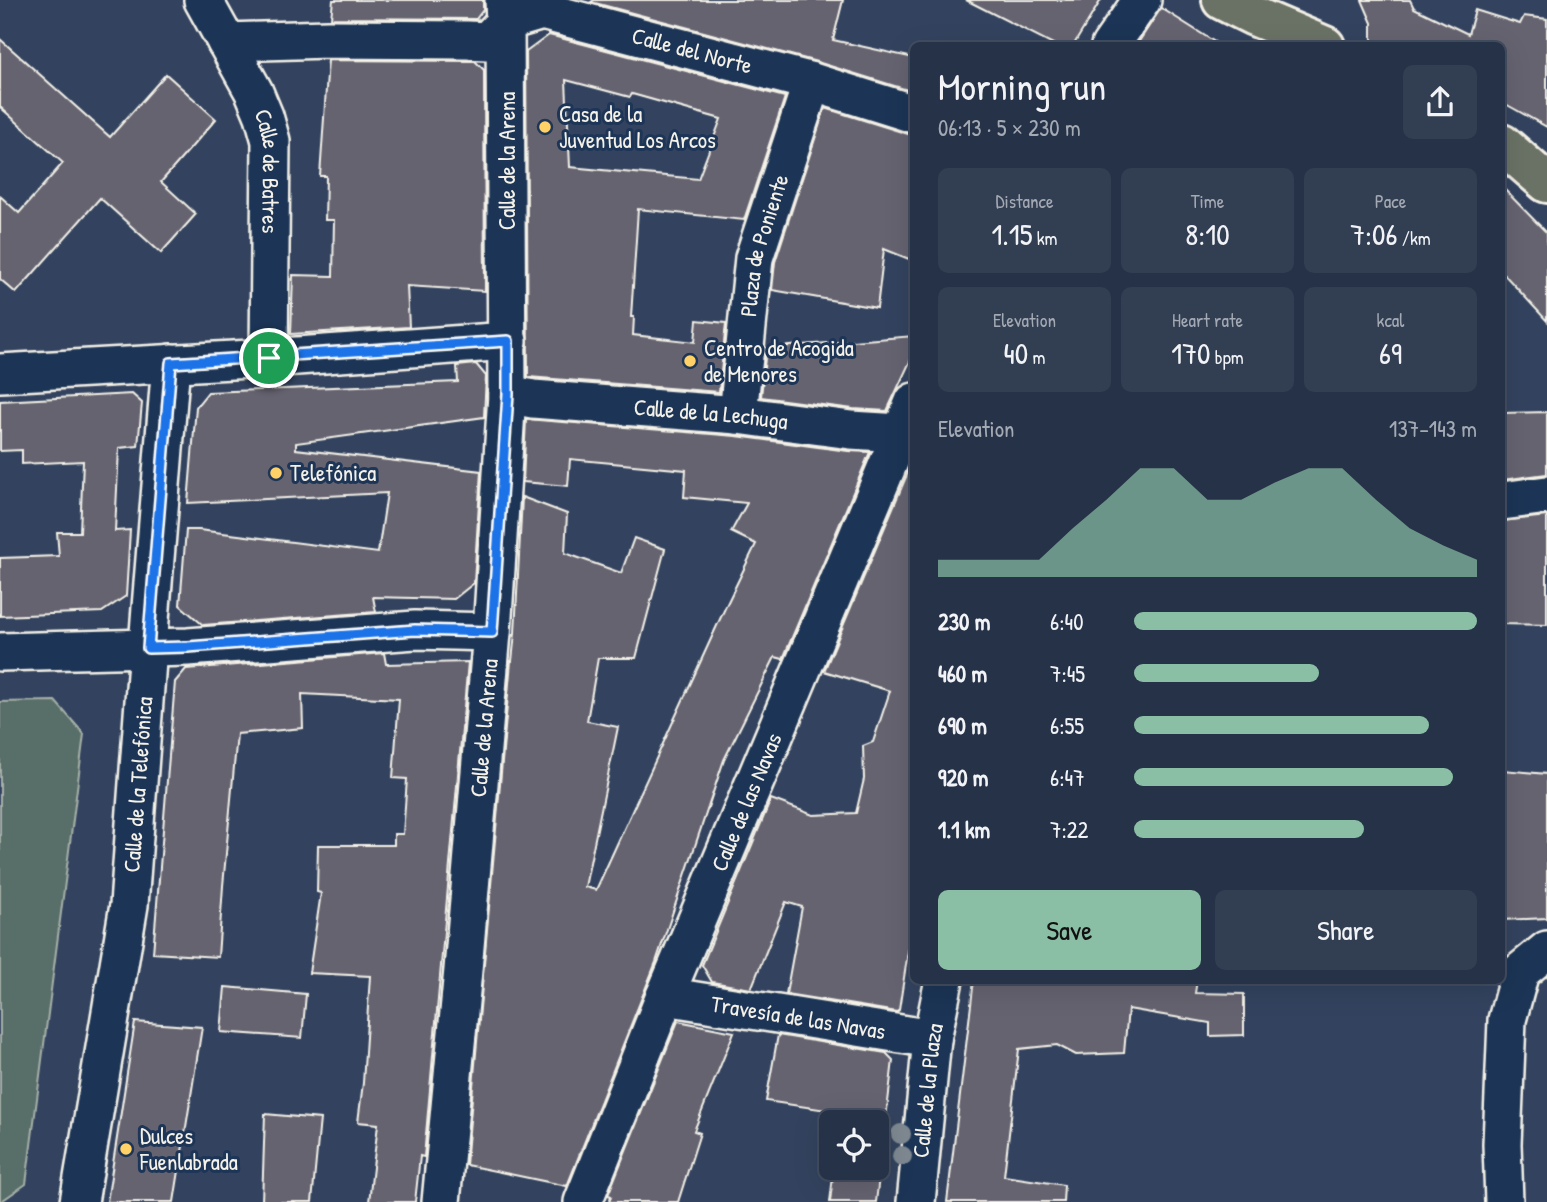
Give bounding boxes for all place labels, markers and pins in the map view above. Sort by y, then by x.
place label: Casa de la Juventud Los Arcos [559,98,716,155]
marker: Casa de la Juventud Los Arcos [537,119,553,135]
pin [239,328,299,388]
place label: Centro de Acogida de Menores [704,332,854,389]
marker: Centro de Acogida de Menores [682,353,698,369]
place label: Telefónica [290,457,376,488]
marker: Telefónica [268,465,284,481]
place label: Dulces Fuenlabrada [139,1120,238,1177]
marker: Dulces Fuenlabrada [118,1141,134,1157]

